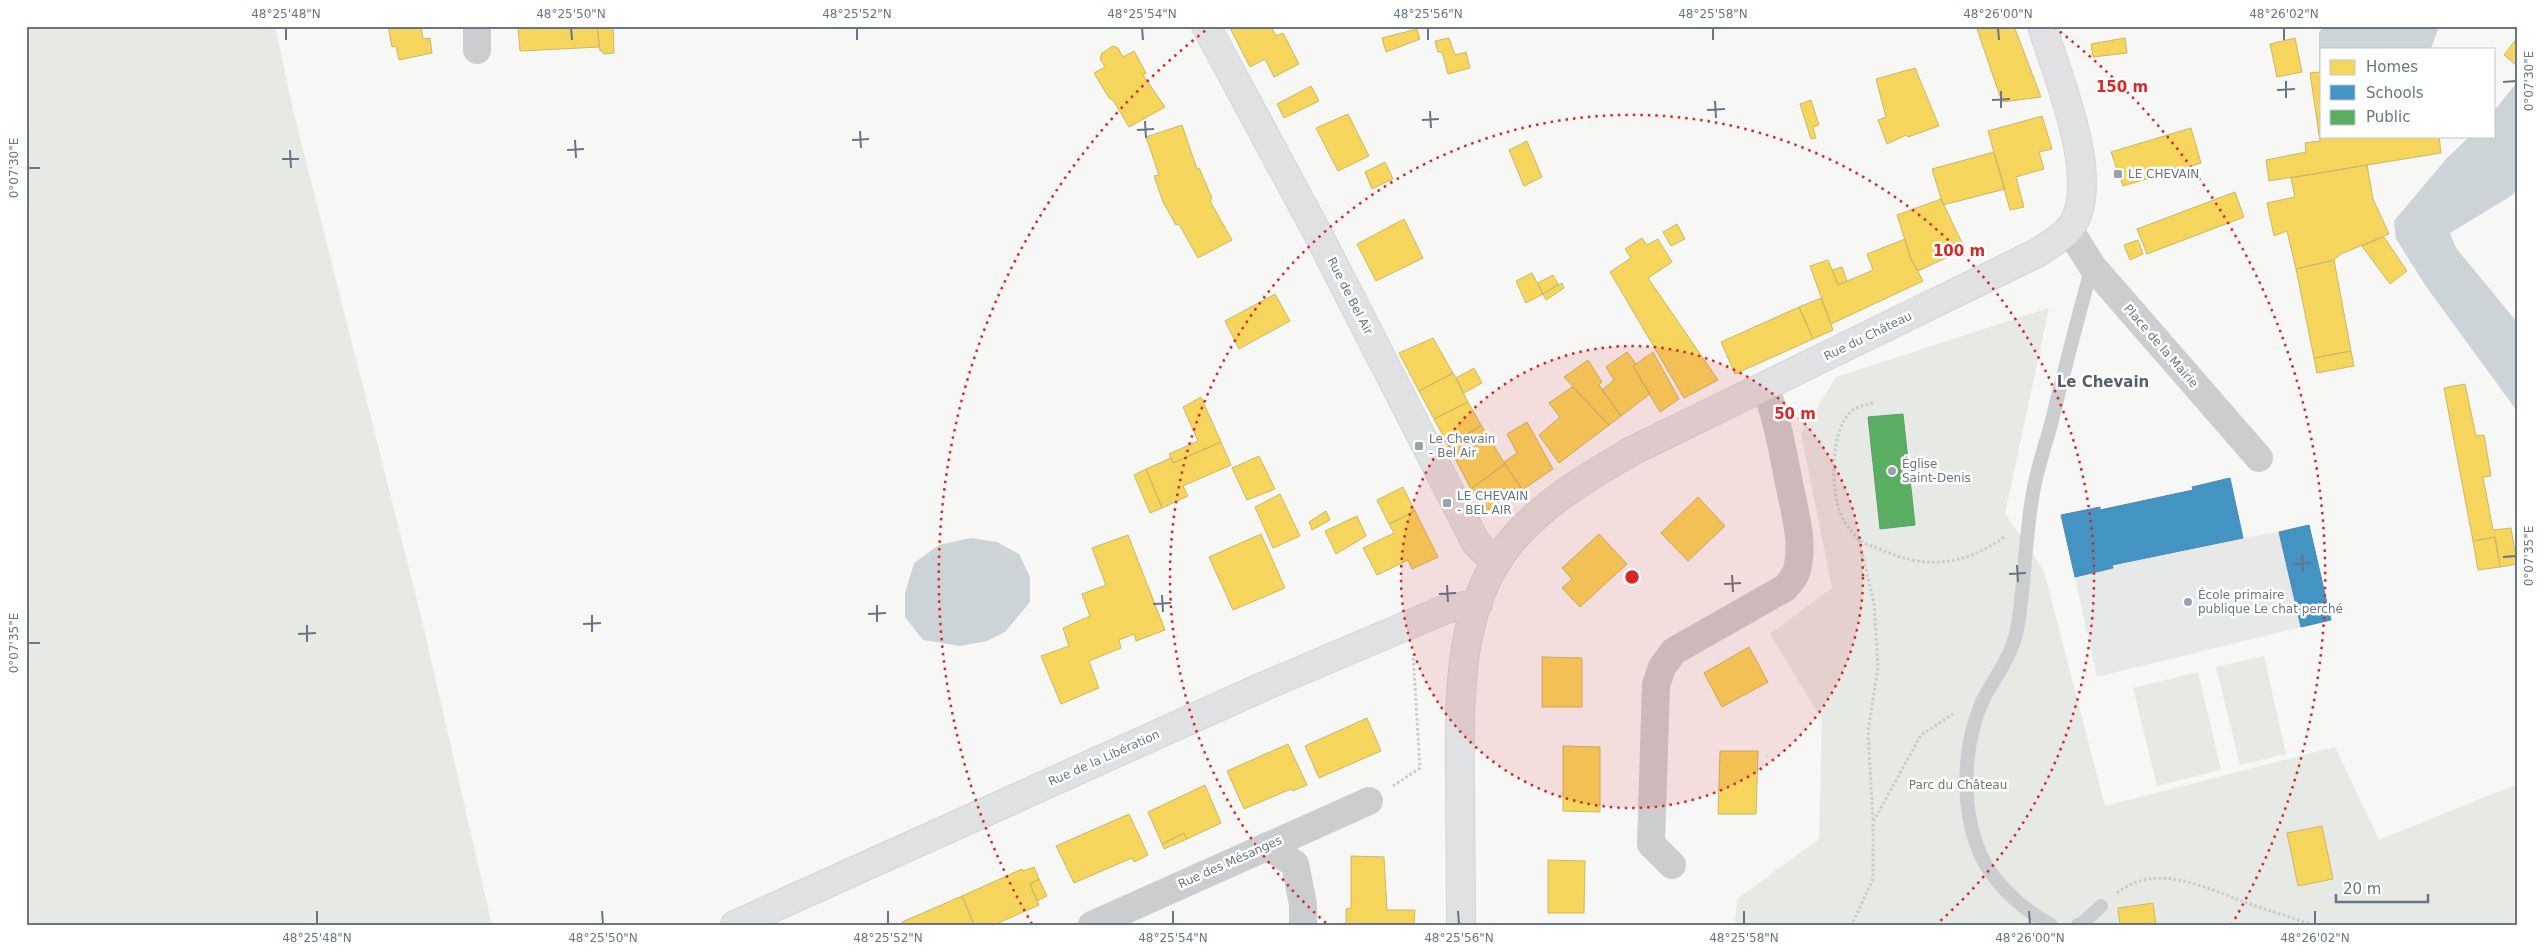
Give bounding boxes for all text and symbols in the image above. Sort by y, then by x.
text: 48°25'48"N [251,7,321,21]
text: 48°25'50"N [536,7,606,21]
text: 48°25'52"N [822,7,892,21]
text: 48°25'54"N [1107,7,1177,21]
text: 48°25'56"N [1393,7,1463,21]
text: 48°25'58"N [1678,7,1748,21]
text: 48°26'00"N [1963,7,2033,21]
text: 48°26'02"N [2249,7,2319,21]
legend [2320,48,2496,138]
text: 0°07'30"E [2522,51,2536,111]
text: Homes [2366,58,2418,76]
text: 150 m [2096,78,2148,96]
text: Schools [2366,84,2424,102]
text: Public [2366,108,2410,126]
text: 0°07'30"E [7,138,21,198]
place label: LE CHEVAIN [2128,167,2199,181]
marker: LE CHEVAIN [2112,168,2124,180]
text: 100 m [1933,242,1985,260]
street label: Rue de Bel Air [1325,255,1375,337]
street label: Place de la Mairie [2121,302,2201,390]
street label: Rue du Château [1822,309,1914,363]
district label: Le Chevain [2057,373,2149,391]
text: 50 m [1774,405,1816,423]
place label: Le Chevain - Bel Air [1429,432,1495,460]
marker: Le Chevain - Bel Air [1413,440,1425,452]
place label: Église Saint-Denis [1902,456,1971,485]
marker: Église Saint-Denis [1886,465,1898,477]
place label: LE CHEVAIN - BEL AIR [1457,489,1528,517]
marker: LE CHEVAIN - BEL AIR [1441,497,1453,509]
text: 0°07'35"E [2522,526,2536,586]
centre of rings [1623,568,1641,586]
place label: École primaire publique Le chat perché [2198,587,2343,616]
marker: École primaire publique Le chat perché [2182,596,2194,608]
text: 0°07'35"E [7,613,21,673]
street label: Rue de la Libération [1046,727,1162,789]
park label: Parc du Château [1909,778,2007,792]
street label: Rue des Mésanges [1176,833,1284,891]
scale bar [2336,871,2428,903]
text: 20 m [2343,880,2381,898]
text: 48°25'48"N [282,931,352,945]
text: 48°25'50"N [568,931,638,945]
text: 48°25'52"N [853,931,923,945]
text: 48°25'54"N [1138,931,1208,945]
text: 48°25'56"N [1424,931,1494,945]
text: 48°25'58"N [1709,931,1779,945]
text: 48°26'00"N [1995,931,2065,945]
text: 48°26'02"N [2280,931,2350,945]

